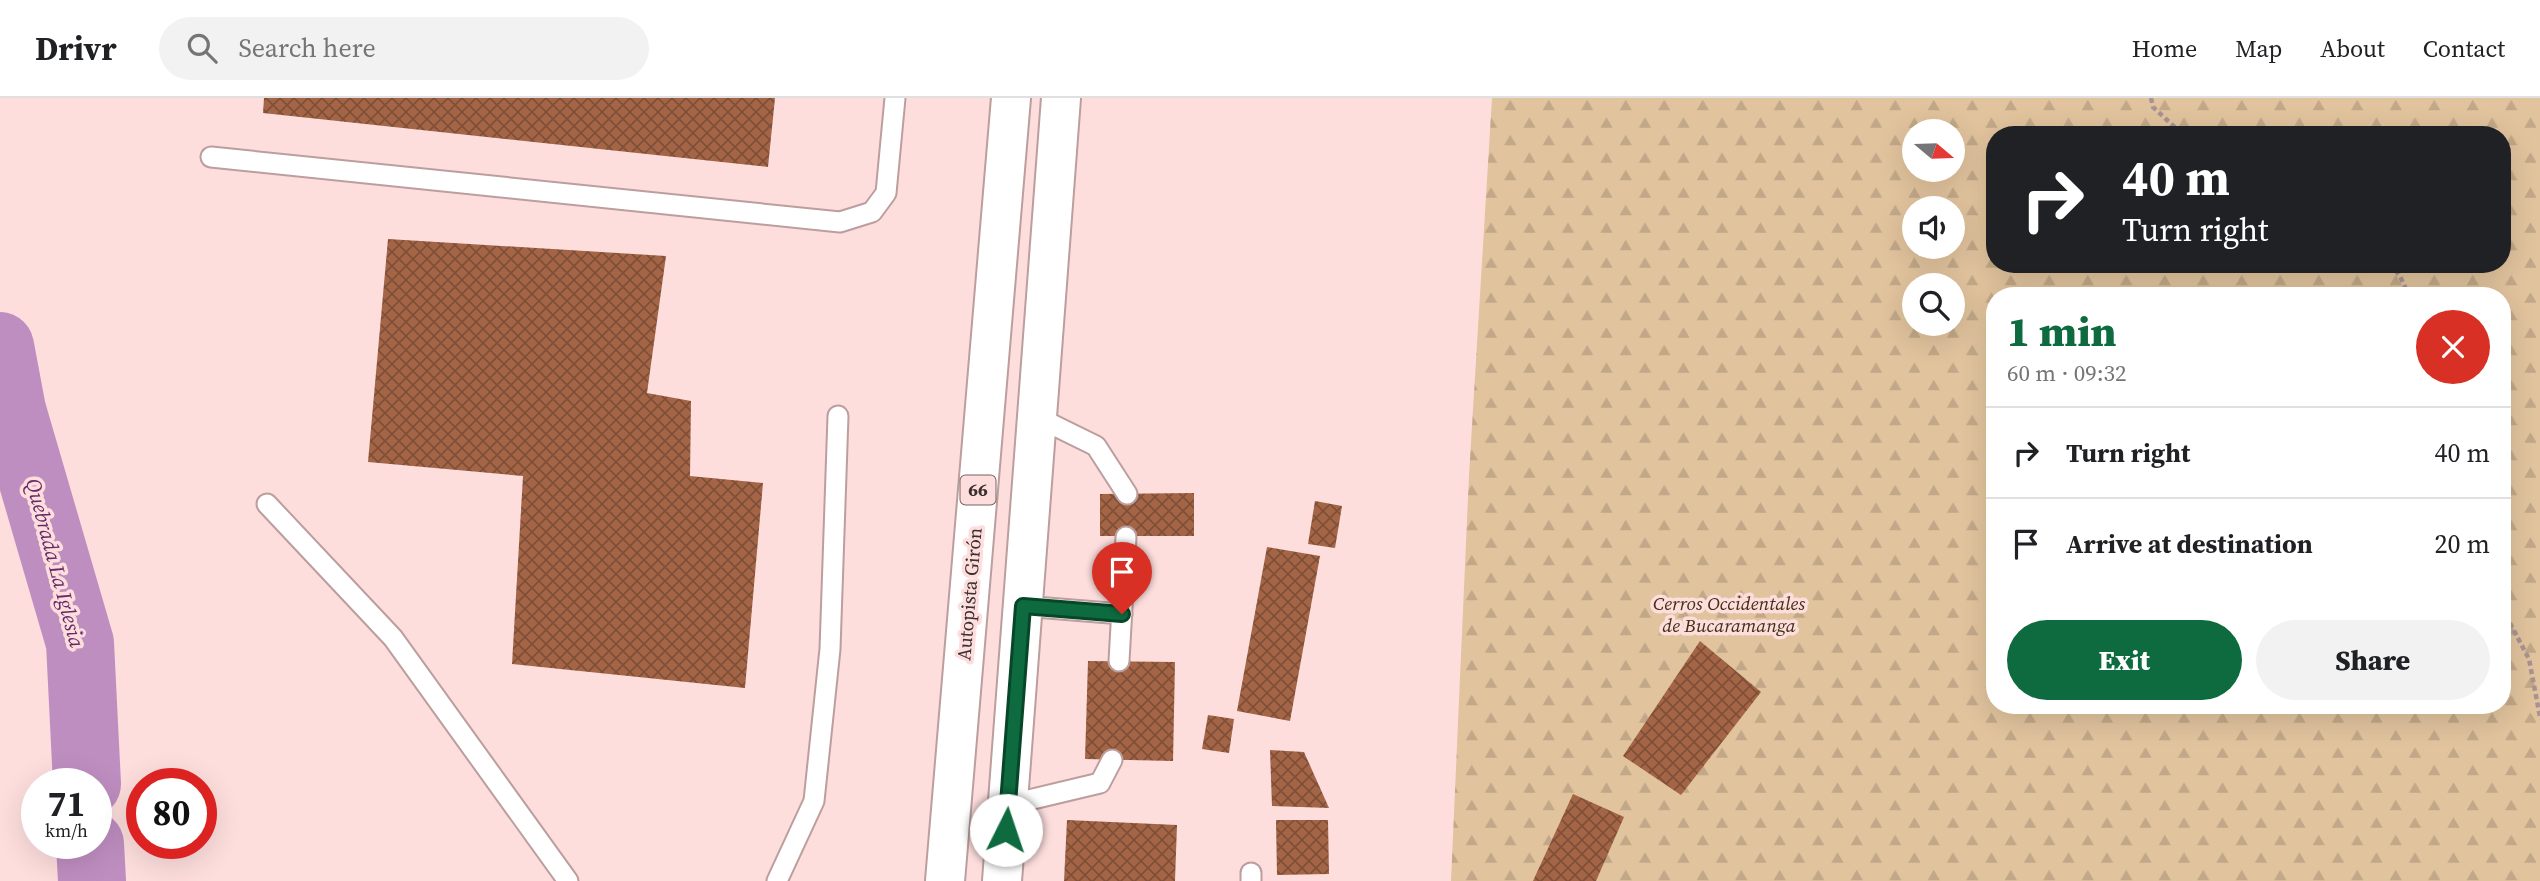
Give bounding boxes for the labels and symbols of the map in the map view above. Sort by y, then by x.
north arrow [1902,119,1965,182]
water label: Quebrada La Iglesia [19,475,92,651]
road number: 66 [960,476,996,504]
street label: Autopista Girón [950,526,988,662]
pin [1092,542,1152,614]
park label: Cerros Occidentales de Bucaramanga [1653,590,1805,638]
speed limit sign: 80 [126,768,217,859]
position arrow [969,793,1043,867]

